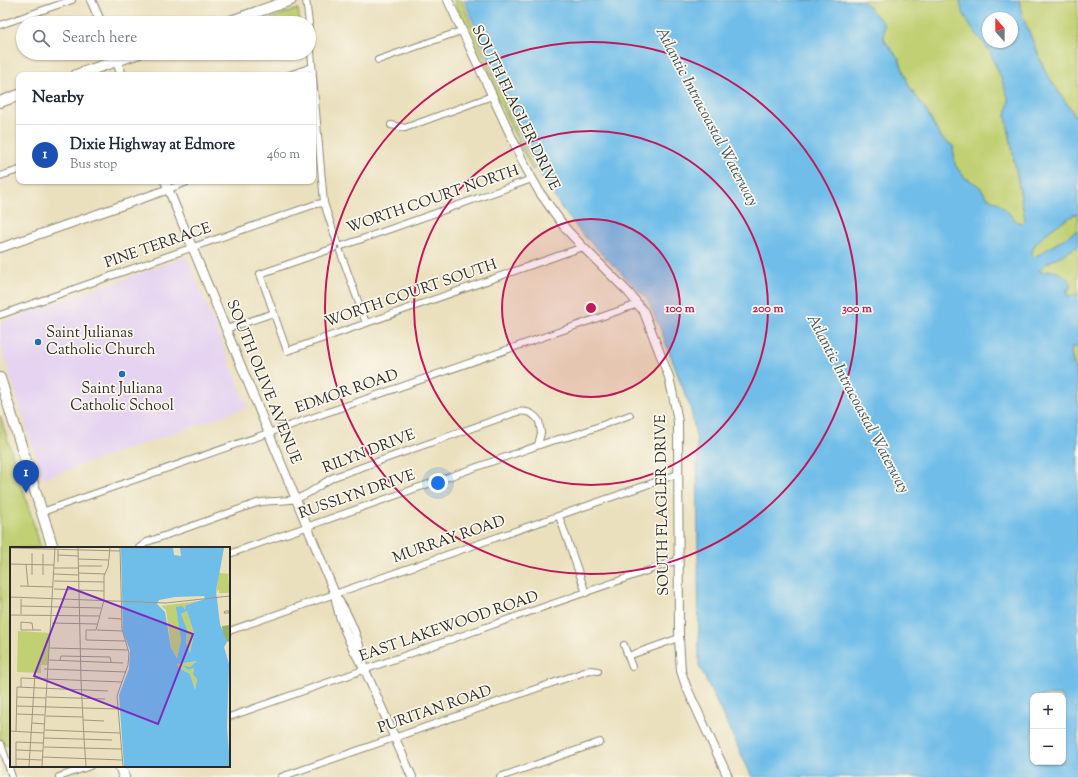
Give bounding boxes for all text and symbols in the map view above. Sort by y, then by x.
north arrow [982,12,1018,48]
search box [16,16,316,60]
street label: SOUTH FLAGLER DRIVE [466,22,564,194]
water label: Atlantic Intracoastal Waterway [649,23,763,211]
icon: search [30,27,52,49]
text: Search here [62,28,137,49]
text: Nearby [32,86,84,110]
text: Dixie Highway at Edmore [70,135,235,156]
text: 1 [43,146,47,164]
text: 460 m [267,146,300,164]
text: Bus stop [70,156,117,174]
street label: WORTH COURT NORTH [344,161,522,239]
street label: PINE TERRACE [102,218,214,274]
street label: WORTH COURT SOUTH [322,255,500,333]
street label: SOUTH OLIVE AVENUE [220,297,306,467]
text: 100 m [664,300,695,318]
text: 200 m [753,300,783,318]
text: 300 m [842,300,872,318]
centre of rings [584,301,598,315]
water label: Atlantic Intracoastal Waterway [800,310,914,498]
place label: Saint Julianas Catholic Church [46,323,156,361]
marker: Saint Julianas Catholic Church [33,337,43,347]
street label: EDMOR ROAD [293,365,401,419]
marker: Saint Juliana Catholic School [117,369,127,379]
place label: Saint Juliana Catholic School [70,379,174,417]
street label: SOUTH FLAGLER DRIVE [651,414,675,596]
street label: RILYN DRIVE [320,425,418,479]
pin: 1 [13,460,39,493]
street label: RUSSLYN DRIVE [296,465,418,525]
your location [428,473,448,493]
street label: MURRAY ROAD [390,511,508,569]
inset map [10,547,230,767]
street label: EAST LAKEWOOD ROAD [357,586,542,668]
street label: PURITAN ROAD [375,681,495,739]
map controls [1030,693,1066,765]
button: + [1030,693,1066,729]
button: − [1030,729,1066,765]

